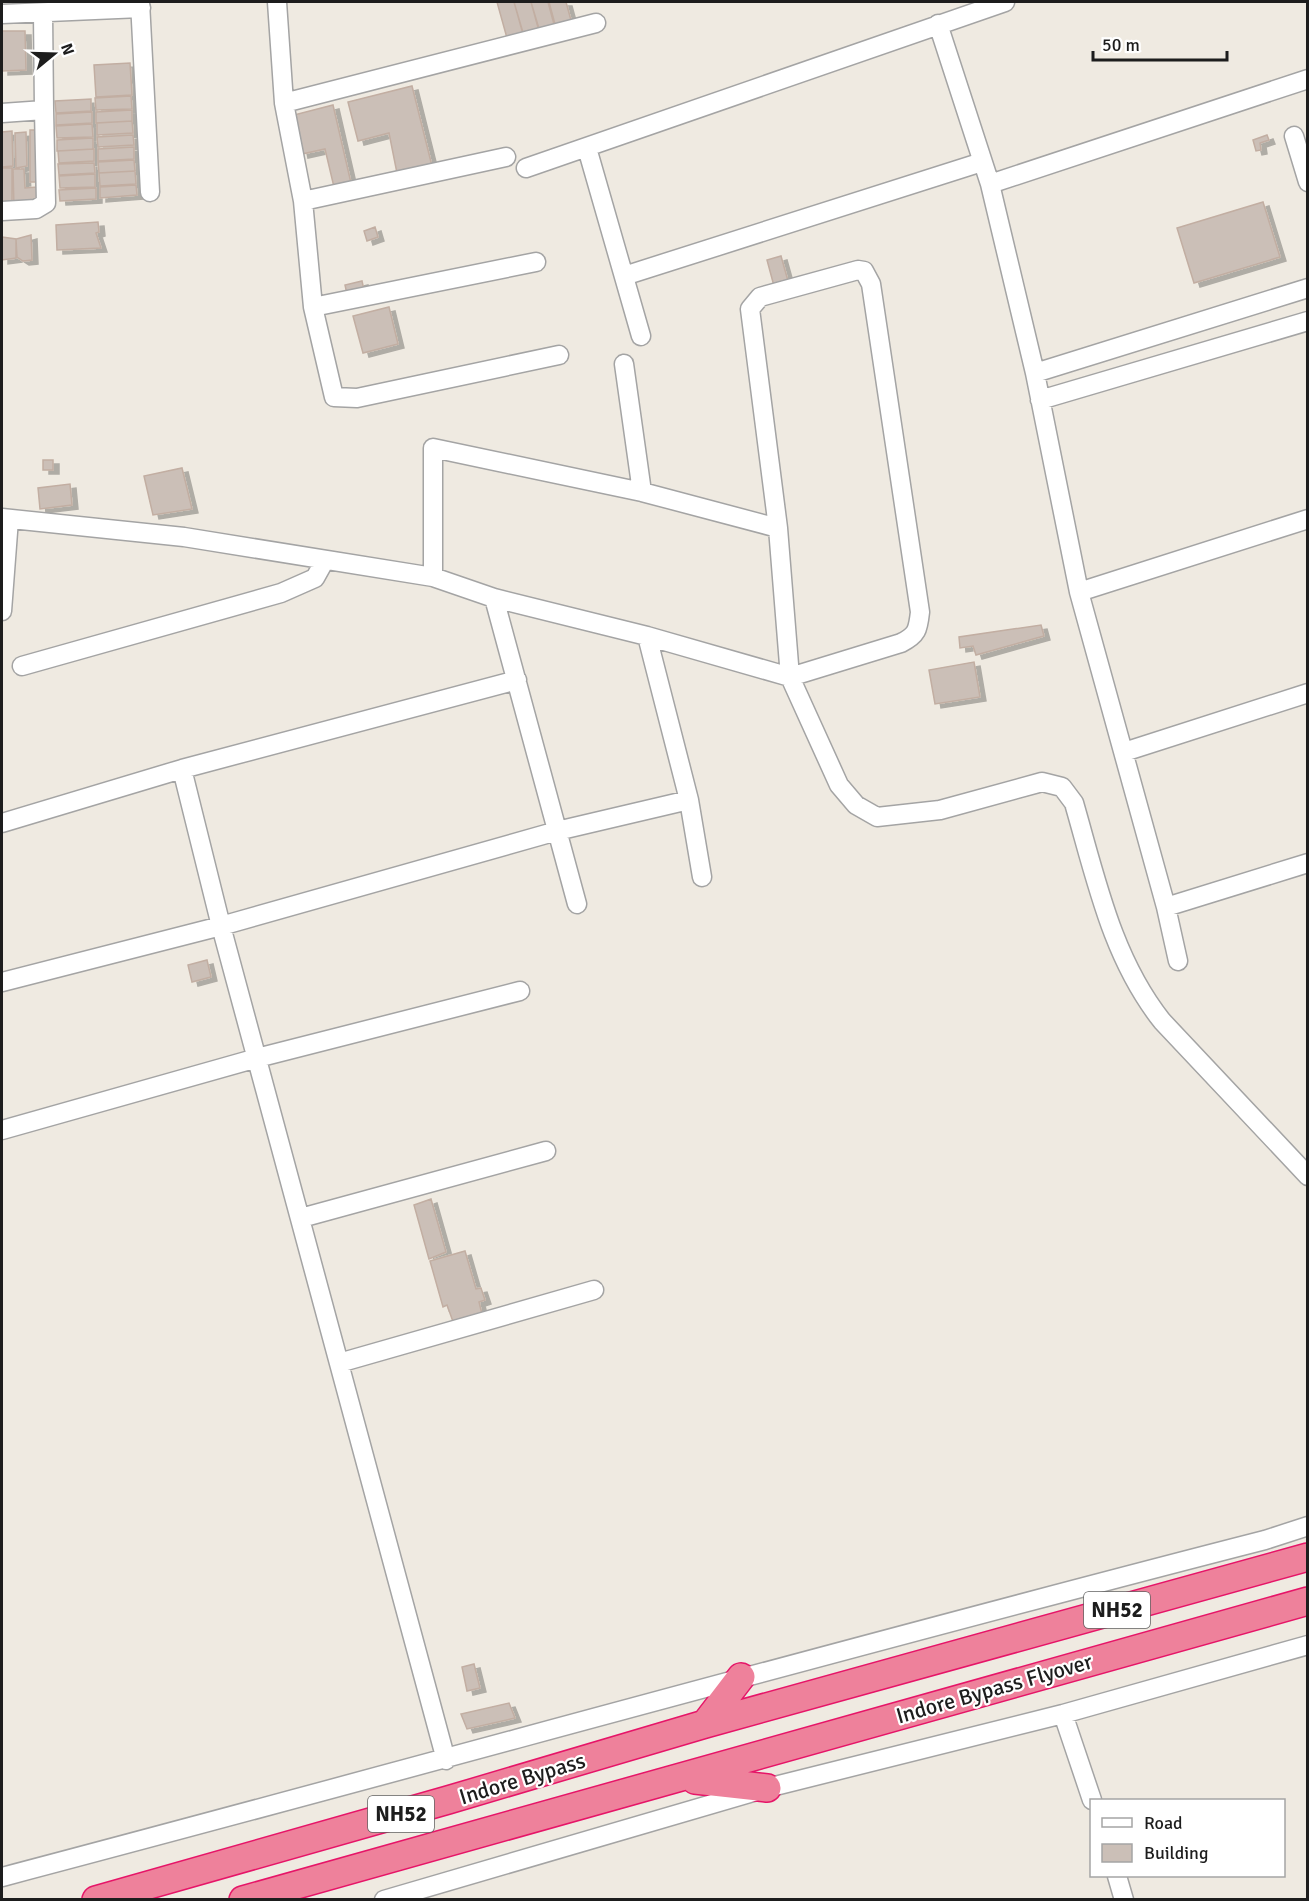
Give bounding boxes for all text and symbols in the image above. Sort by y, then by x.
north arrow [24,24,84,84]
scale bar [1093,24,1226,62]
text: 50 m [1102,34,1140,56]
text: N [56,41,79,58]
road number: NH52 [1084,1592,1150,1628]
street label: Indore Bypass Flyover [893,1648,1095,1729]
street label: Indore Bypass [456,1746,588,1810]
road number: NH52 [368,1796,434,1832]
legend [1090,1799,1285,1877]
text: Road [1144,1812,1183,1834]
text: Building [1144,1842,1208,1864]

